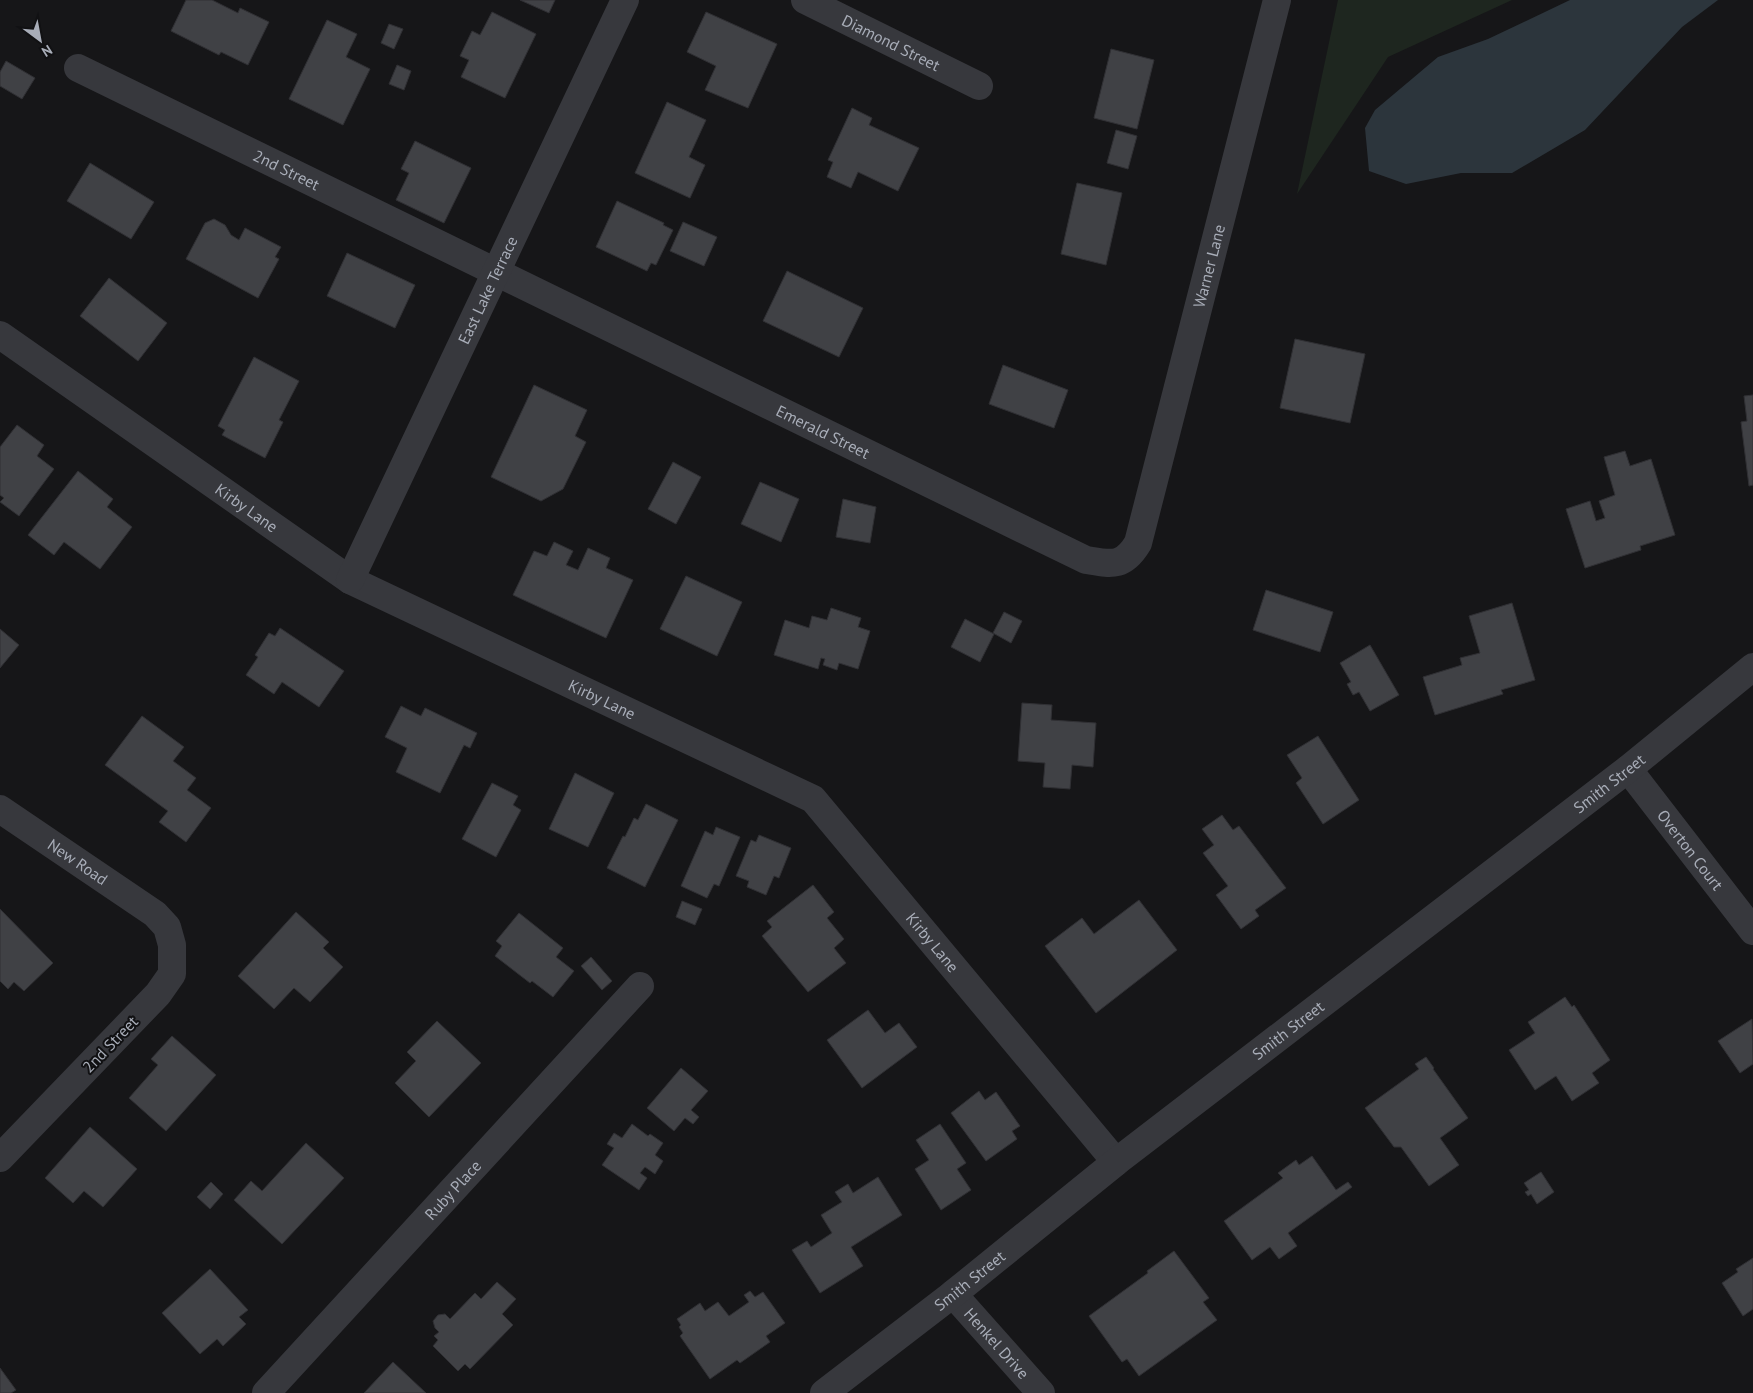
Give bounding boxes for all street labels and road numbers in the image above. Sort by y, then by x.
street label: Diamond Street [839,10,944,75]
street label: 2nd Street [250,145,323,195]
street label: Warner Lane [1189,222,1229,310]
street label: East Lake Terrace [453,233,522,347]
street label: Emerald Street [773,400,874,463]
street label: Kirby Lane [211,479,282,536]
street label: Kirby Lane [565,675,639,724]
street label: Smith Street [1569,749,1649,817]
street label: Overton Court [1653,806,1728,894]
street label: New Road [44,834,112,889]
street label: Kirby Lane [902,908,963,976]
street label: Smith Street [1248,996,1328,1064]
street label: 2nd Street [78,1011,142,1077]
street label: Ruby Place [420,1156,485,1224]
street label: Smith Street [930,1246,1009,1315]
street label: Henkel Drive [960,1304,1034,1383]

